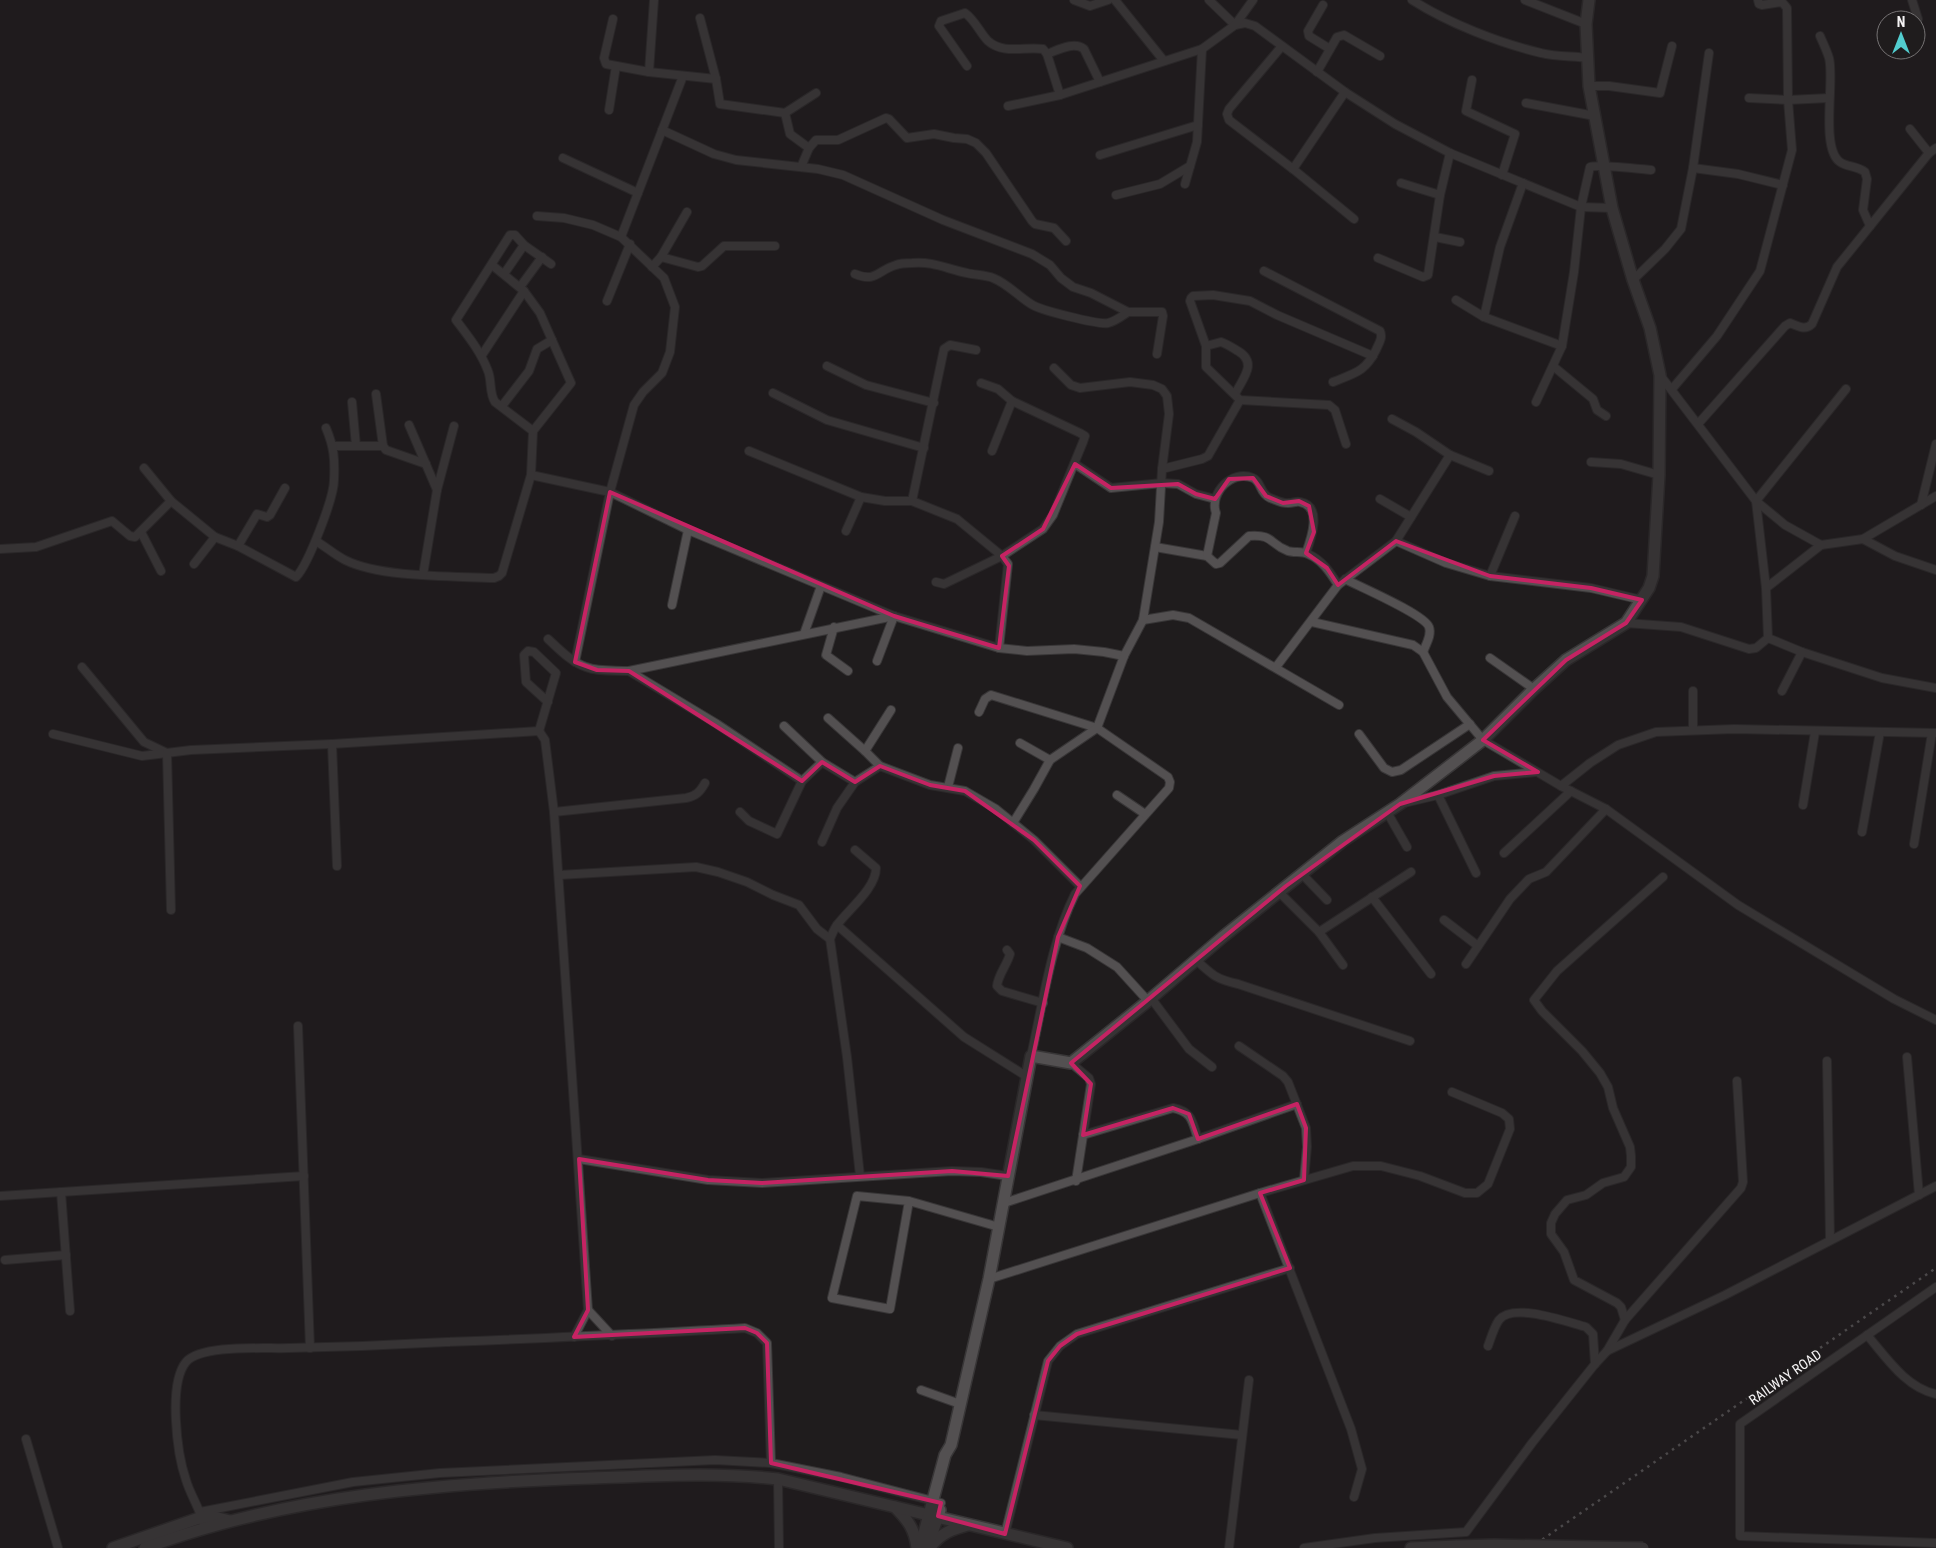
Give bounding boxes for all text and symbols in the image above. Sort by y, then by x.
north arrow [1876,10,1926,60]
text: N [1897,14,1905,30]
street label: RAILWAY ROAD [1746,1346,1824,1408]

